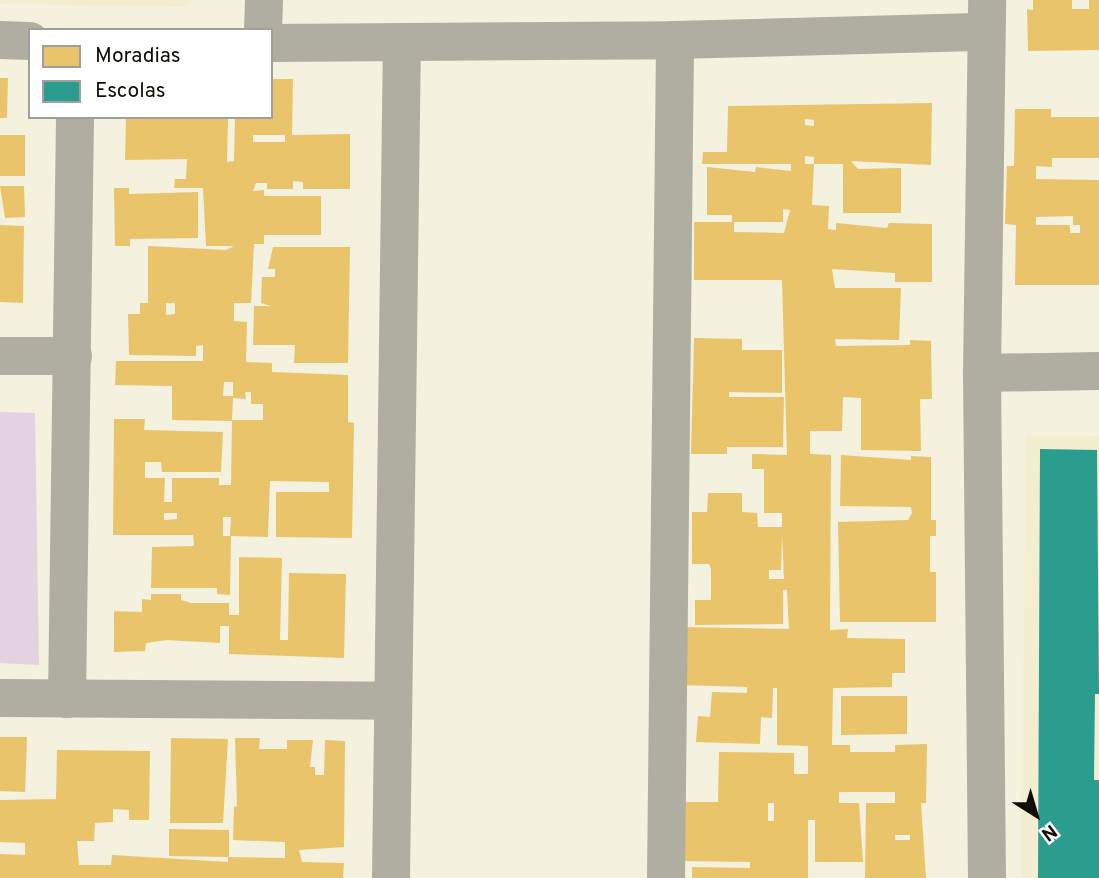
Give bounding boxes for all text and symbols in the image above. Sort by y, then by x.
legend [28,28,273,119]
text: Moradias [95,43,181,70]
text: Escolas [95,78,166,105]
north arrow [1001,780,1071,850]
text: N [1036,818,1061,845]

